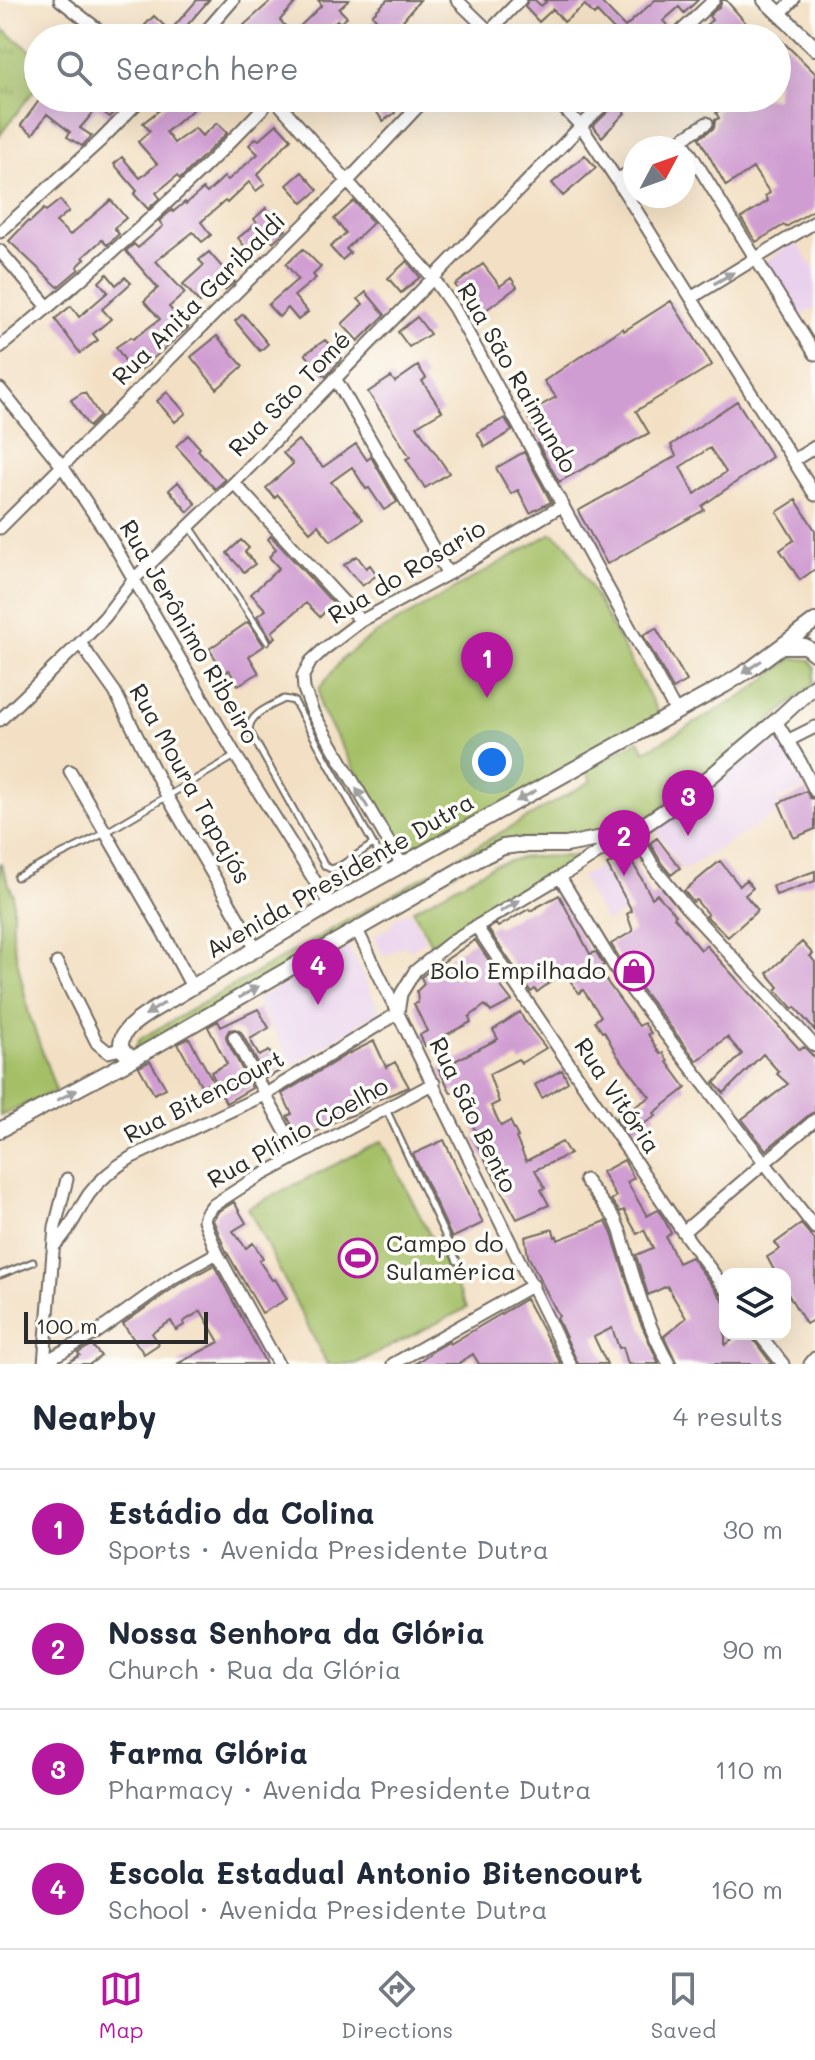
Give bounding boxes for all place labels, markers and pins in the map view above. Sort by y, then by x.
pin: 1 [461,632,513,698]
pin: 3 [662,770,714,836]
pin: 2 [598,810,650,876]
pin: 4 [292,939,344,1005]
shop icon: Bolo Empilhado [613,950,655,992]
place label: Bolo Empilhado [430,954,606,985]
place label: Campo do Sulamérica [386,1227,516,1286]
sports icon: Campo do Sulamérica [337,1237,379,1279]

